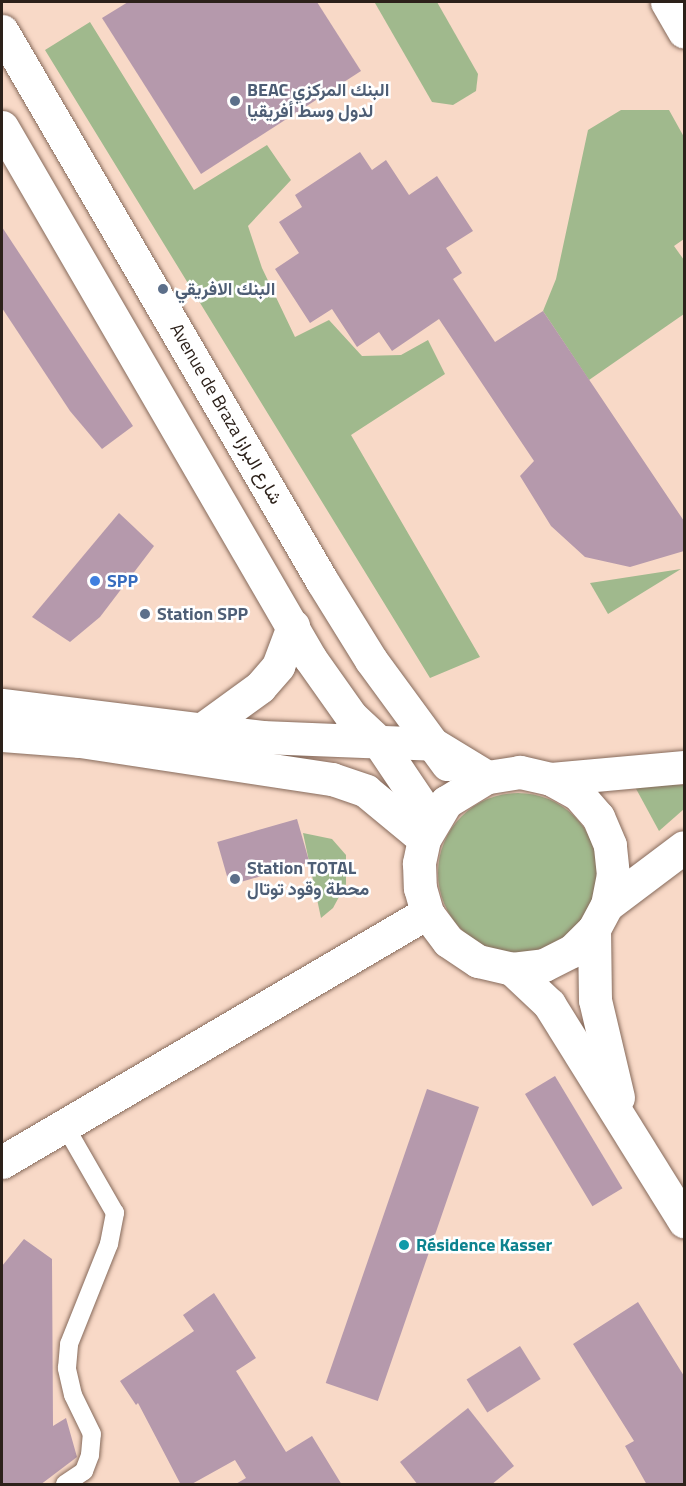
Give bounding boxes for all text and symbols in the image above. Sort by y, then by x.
place label: BEAC البنك المركزي لدول وسط أفريقيا [247,80,389,122]
marker: BEAC البنك المركزي لدول وسط أفريقيا [228,94,242,108]
place label: البنك الافريقي [175,278,275,300]
marker: البنك الافريقي [156,282,170,296]
street label: Avenue de Braza شارع البرازا [165,320,287,508]
place label: SPP [107,570,138,592]
marker: SPP [88,574,102,588]
place label: Station SPP [157,603,248,625]
marker: Station SPP [138,607,152,621]
place label: Station TOTAL محطة وقود توتال [247,858,369,900]
marker: Station TOTAL محطة وقود توتال [228,872,242,886]
place label: Résidence Kasser [416,1234,552,1256]
marker: Résidence Kasser [397,1238,411,1252]

